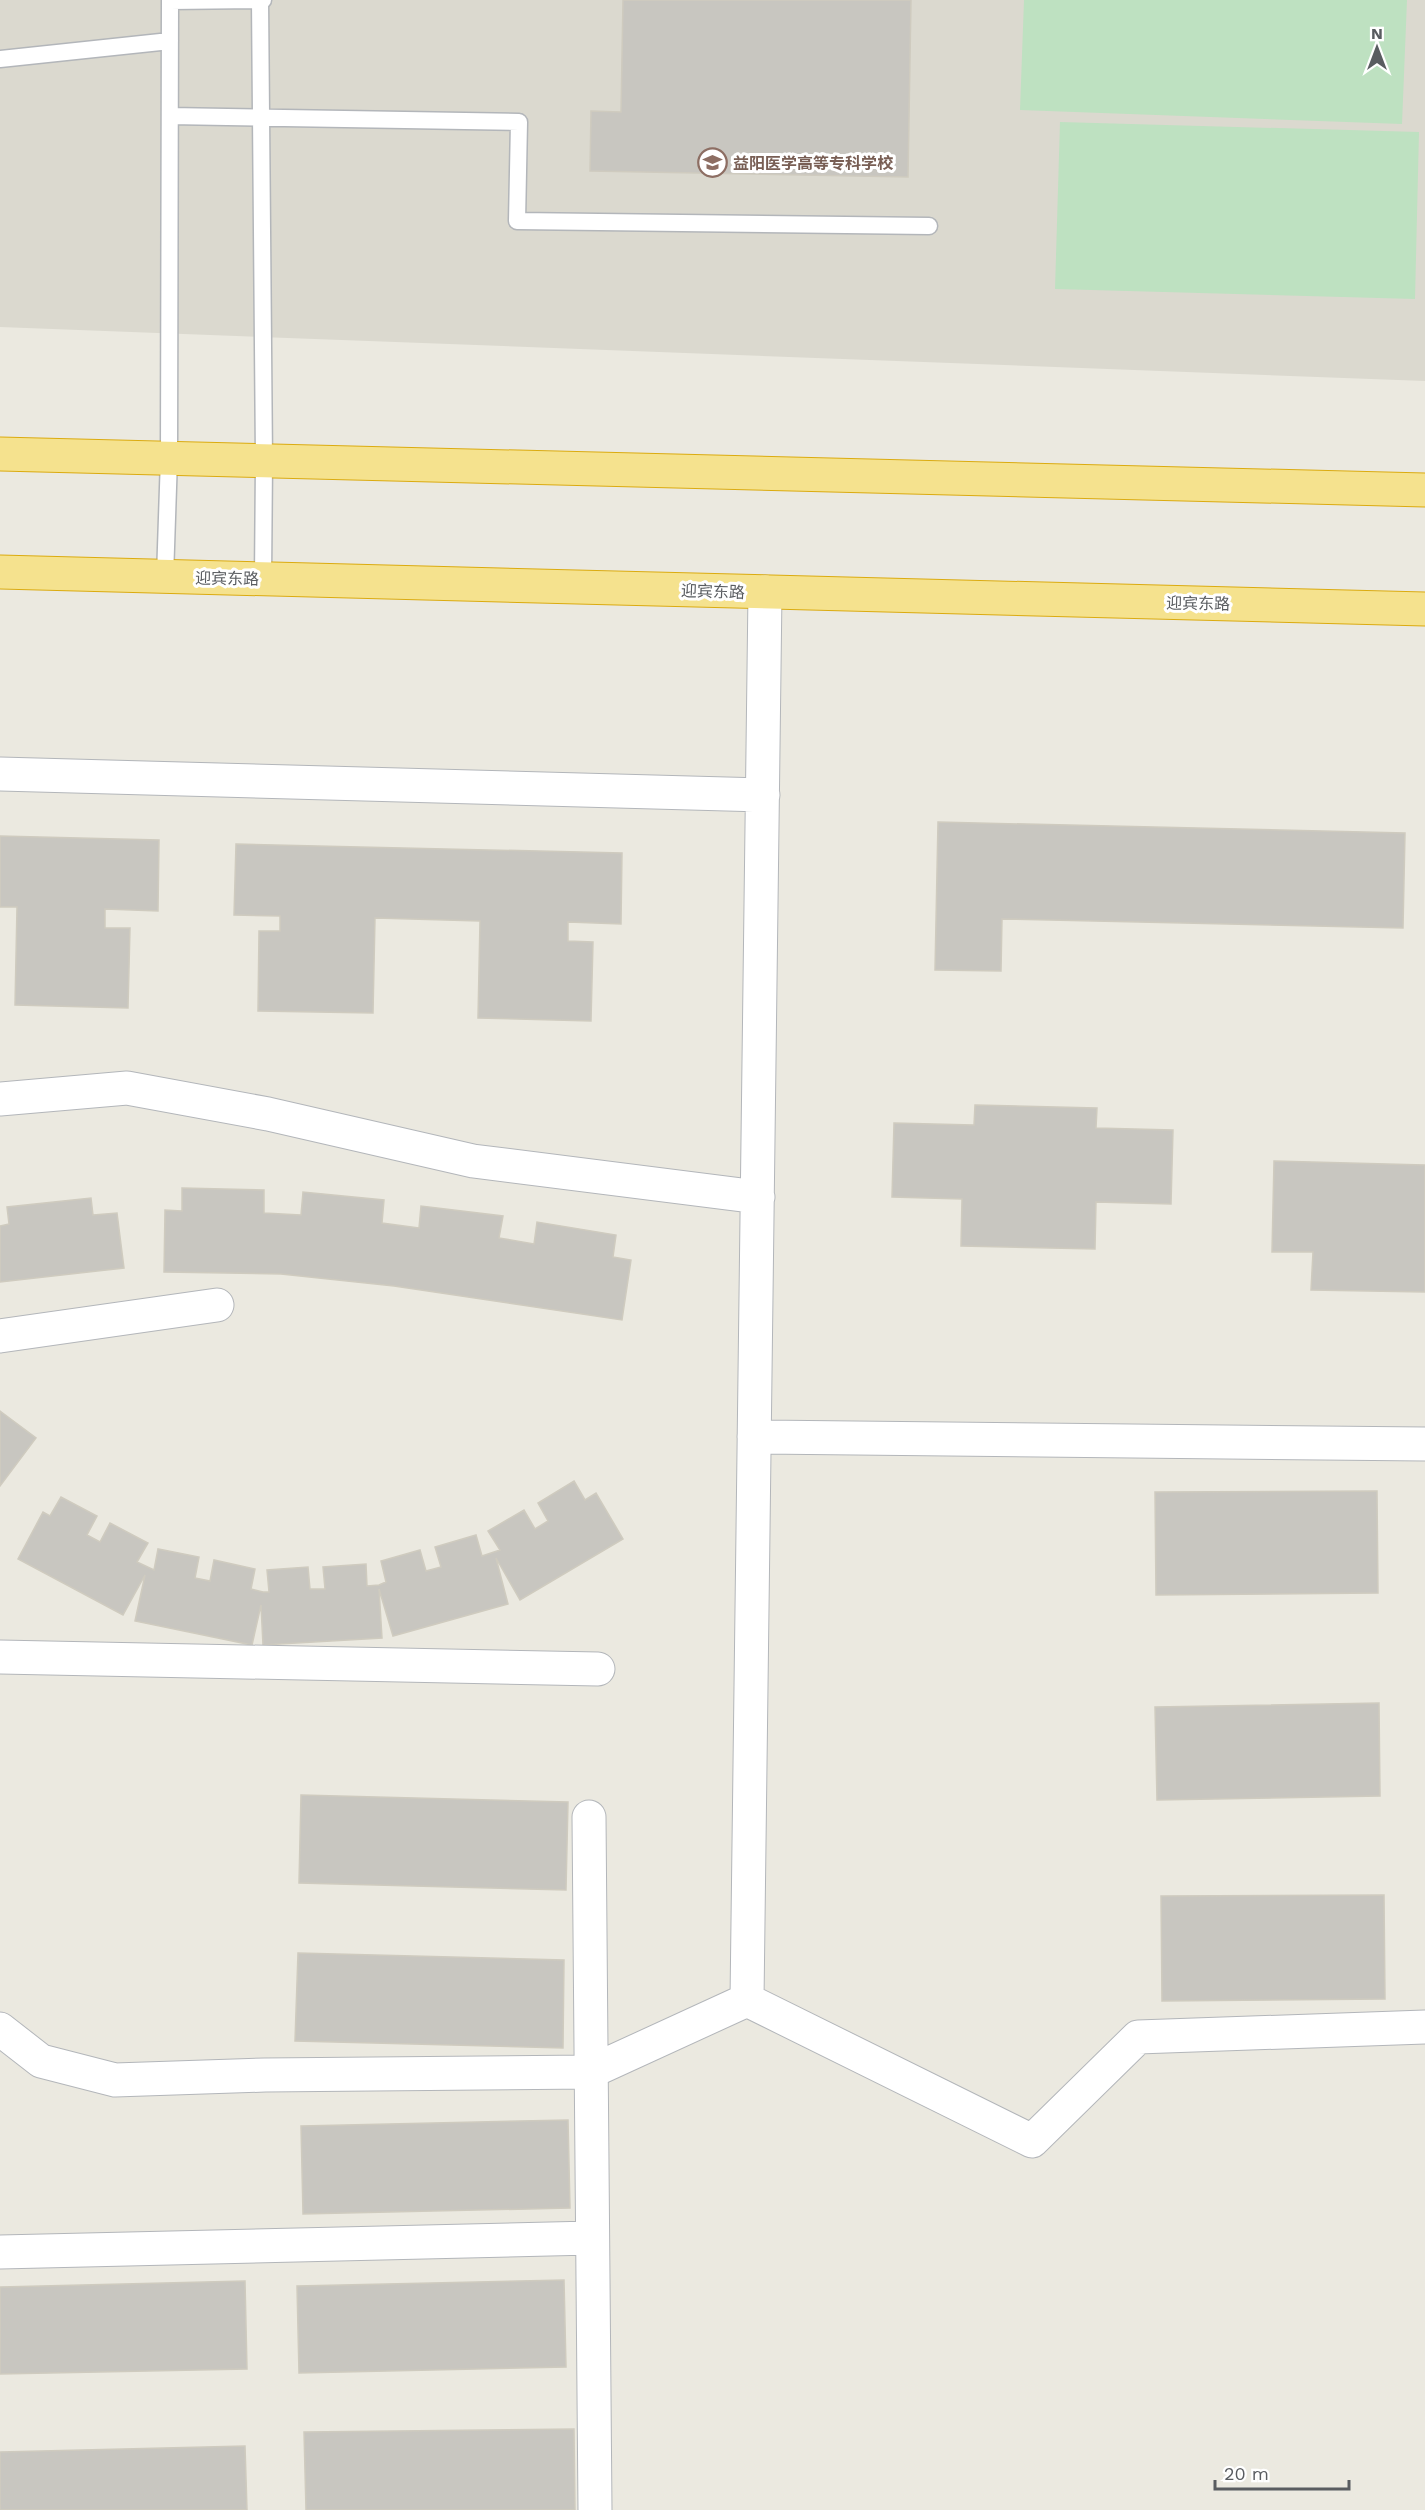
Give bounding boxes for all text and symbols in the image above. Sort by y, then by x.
north arrow [1347,18,1407,78]
text: N [1371,24,1383,43]
school or university icon: 益阳医学高等专科学校 [696,147,728,179]
place label: 益阳医学高等专科学校 [733,154,894,173]
street label: 迎宾东路 [195,568,259,589]
street label: 迎宾东路 [681,581,745,602]
street label: 迎宾东路 [1166,593,1230,614]
scale bar [1215,2453,1348,2491]
text: 20 m [1224,2463,1269,2484]

